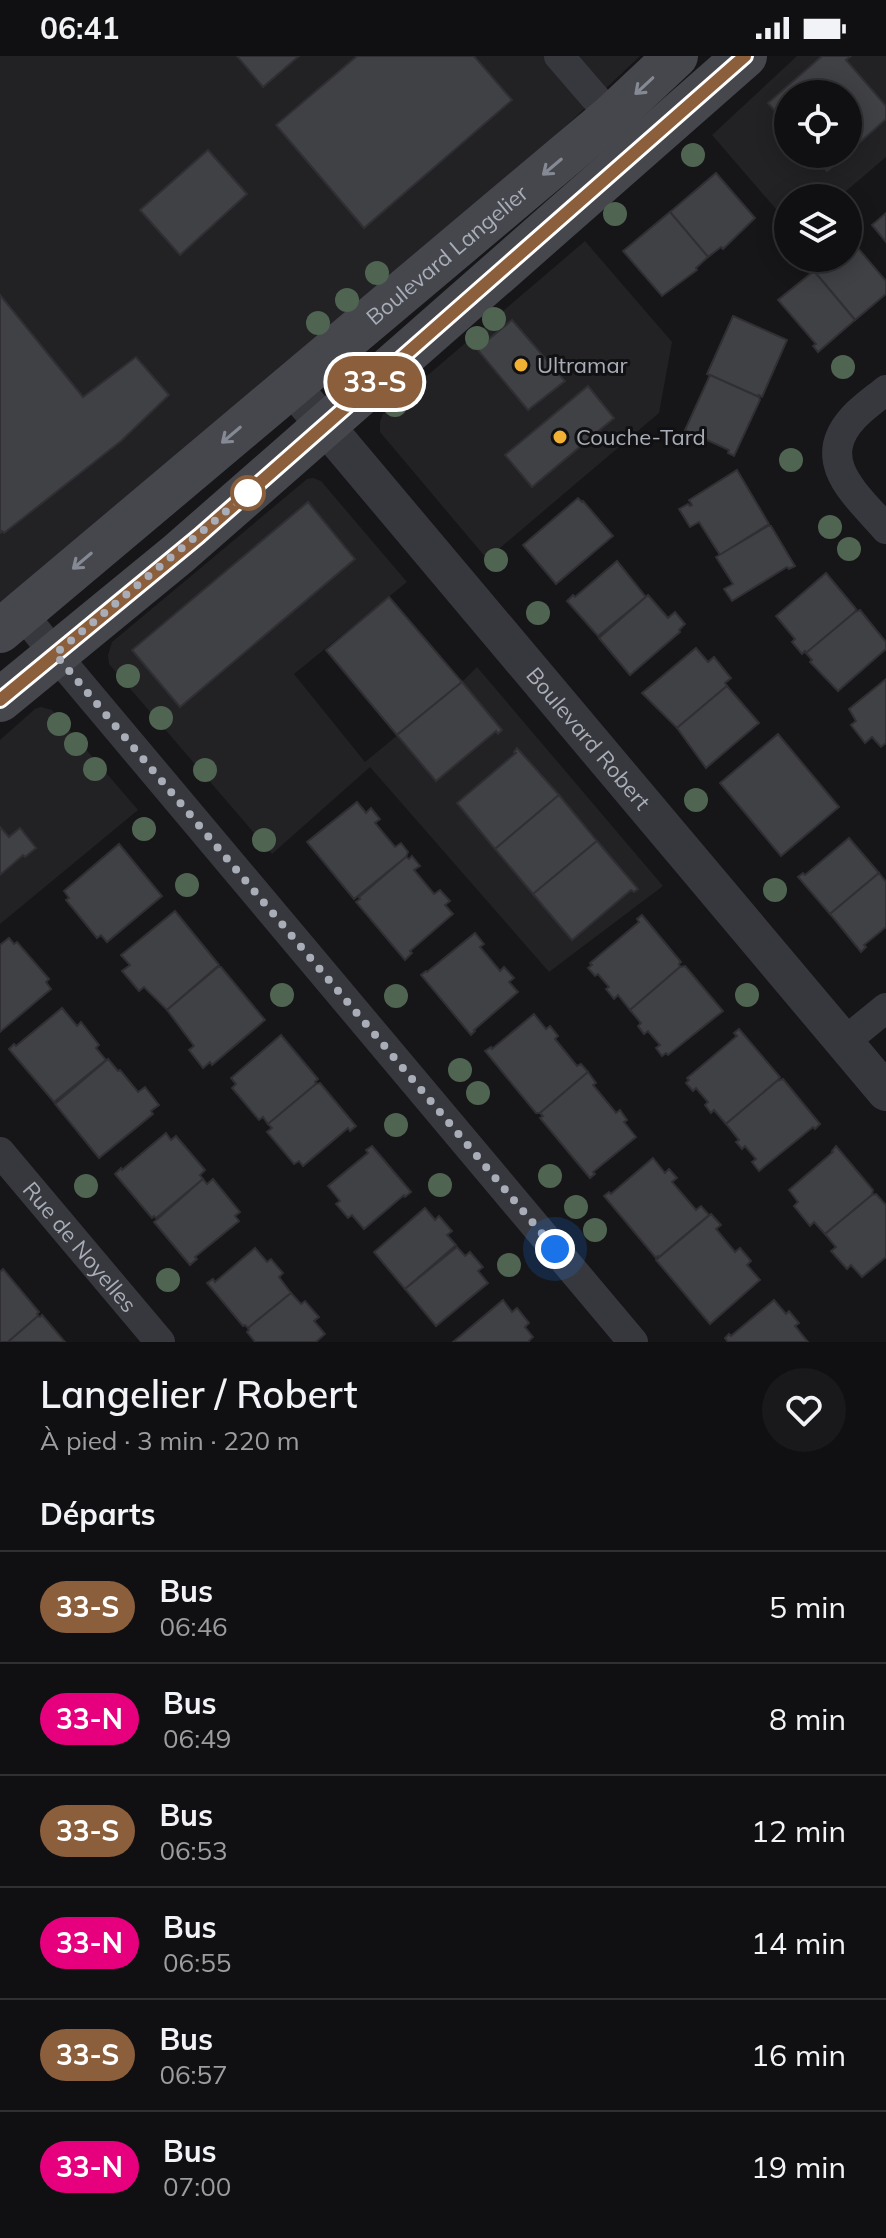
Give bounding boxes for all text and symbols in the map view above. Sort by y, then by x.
text: 06:41 [40,9,119,47]
one-way arrow [634,77,654,96]
map controls [774,80,862,272]
button: locate [774,80,862,168]
one-way arrow [542,158,563,176]
street label: Boulevard Langelier [360,179,533,331]
button: layers [774,184,862,272]
place label: Ultramar [537,351,628,379]
line badge: 33-S [319,356,431,408]
marker: Ultramar [512,356,530,374]
text: 33-S [343,364,407,399]
place label: Couche-Tard [576,423,706,451]
one-way arrow [222,426,242,444]
marker: Couche-Tard [551,428,569,446]
unlabelled marker [231,476,265,510]
one-way arrow [72,552,92,570]
street label: Boulevard Robert [521,661,657,816]
street label: Rue de Noyelles [17,1176,143,1318]
your location [535,1229,575,1269]
button: heart [762,1368,846,1452]
text: Langelier / Robert [40,1370,358,1418]
text: À pied · 3 min · 220 m [40,1424,300,1457]
text: Départs [40,1495,156,1533]
text: Bus [159,1572,213,1610]
text: 5 min [769,1588,846,1626]
text: 33-S [56,1589,119,1624]
text: 06:46 [159,1610,228,1643]
text: Bus [163,1684,217,1722]
text: 8 min [769,1700,846,1738]
text: 33-N [56,1701,123,1736]
text: 06:49 [163,1722,231,1755]
text: Bus [159,1796,213,1834]
text: 12 min [751,1812,846,1850]
text: 33-S [56,1813,119,1848]
text: 06:53 [159,1834,228,1867]
text: Bus [163,1908,217,1946]
text: 14 min [751,1924,846,1962]
text: 33-N [56,1925,123,1960]
text: 06:55 [163,1946,231,1979]
text: Bus [159,2020,213,2058]
text: 16 min [751,2036,846,2074]
text: 33-S [56,2037,119,2072]
text: 06:57 [159,2058,228,2091]
text: Bus [163,2132,217,2170]
text: 19 min [751,2148,846,2186]
text: 33-N [56,2149,123,2184]
text: 07:00 [163,2170,231,2203]

